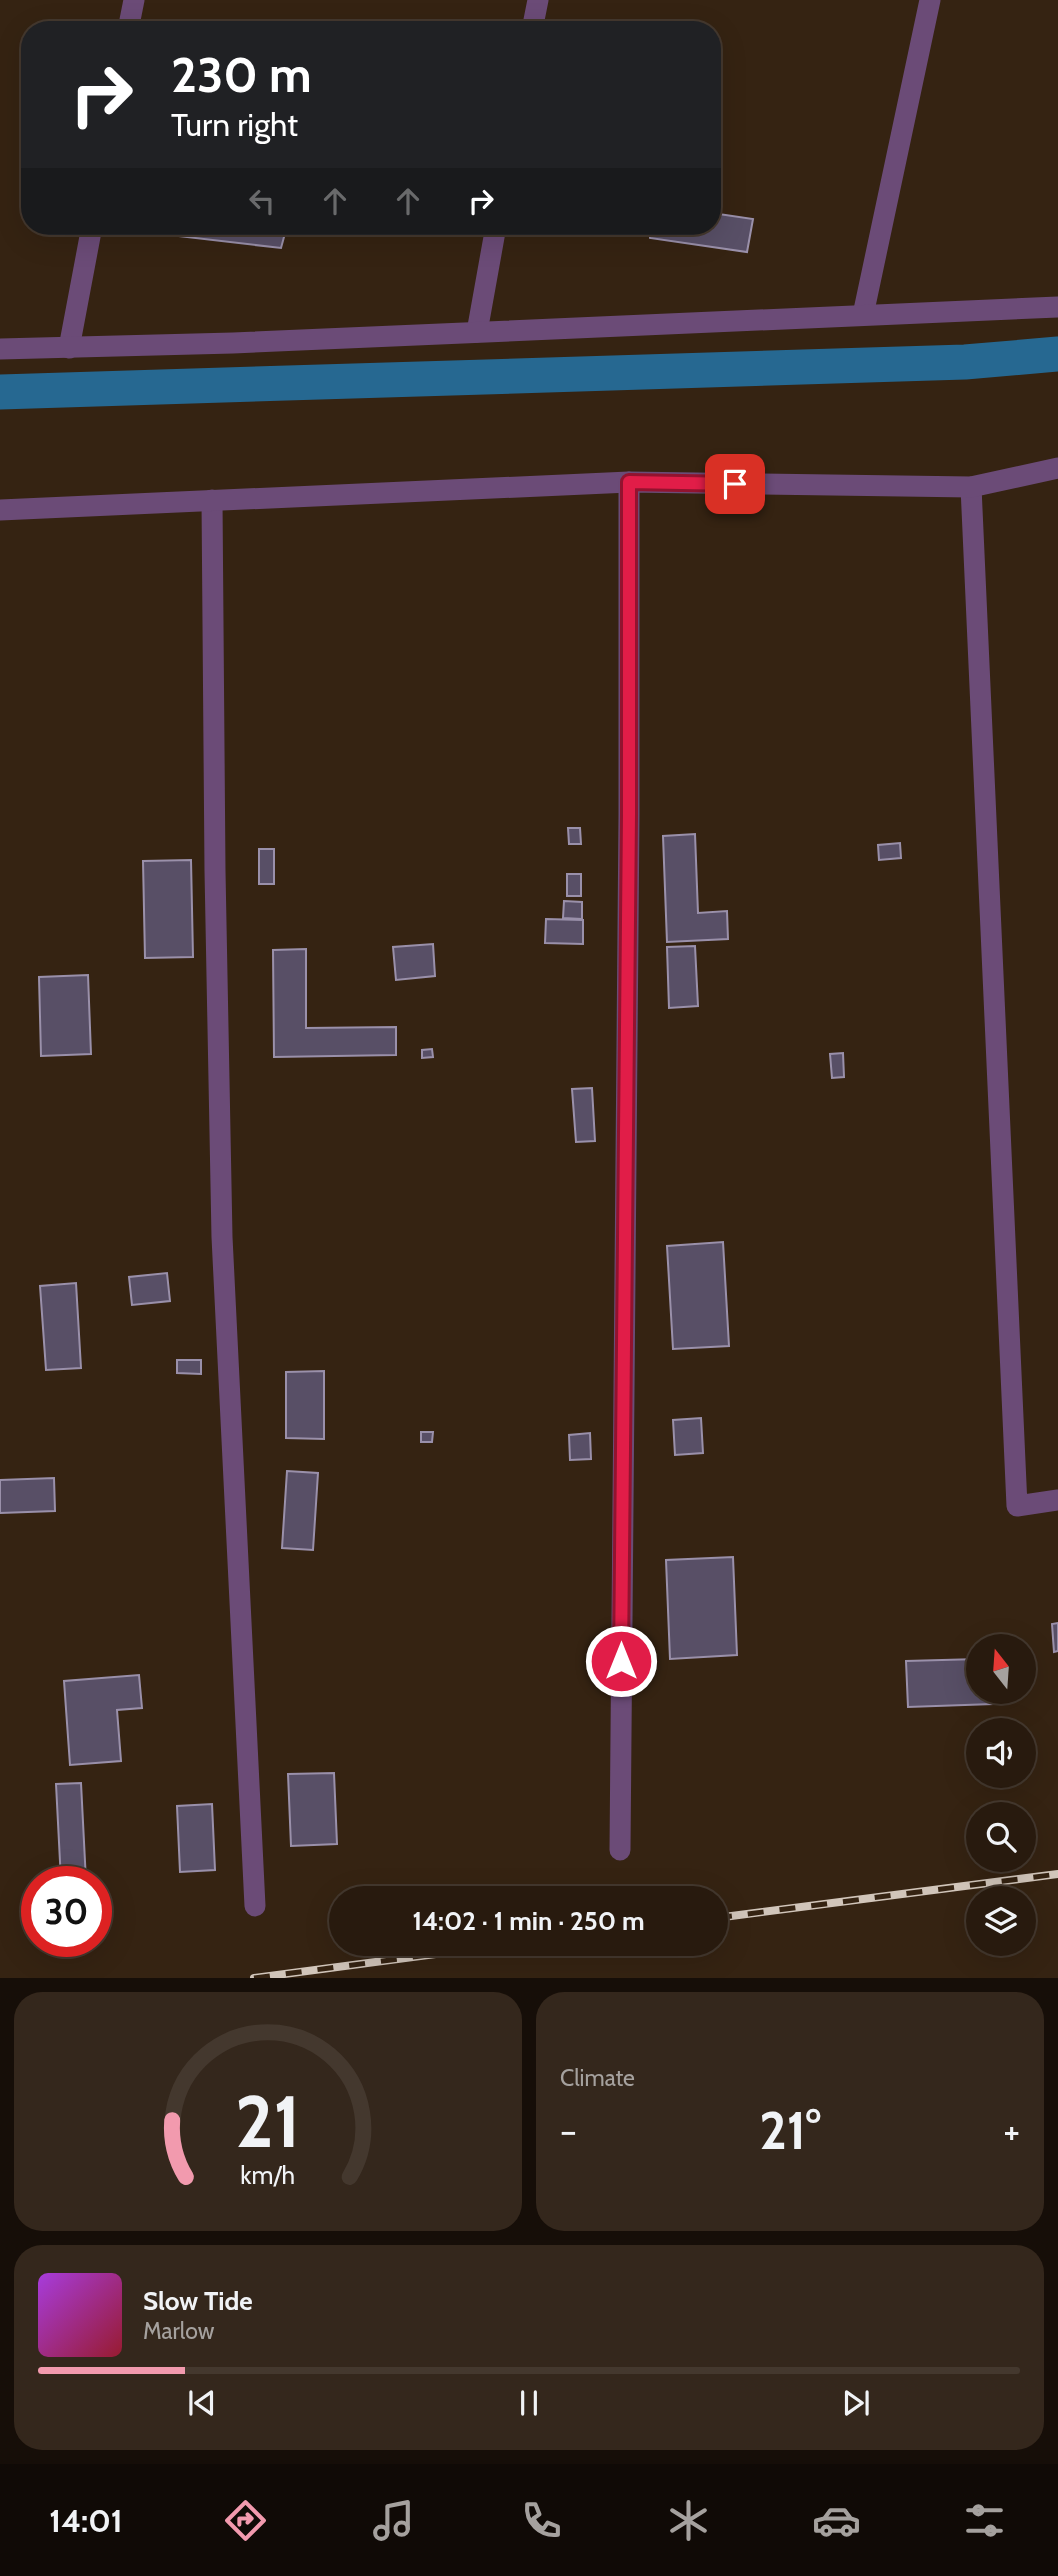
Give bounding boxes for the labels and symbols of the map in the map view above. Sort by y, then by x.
pin [705,454,765,514]
position arrow [584,1624,658,1698]
north arrow [966,1634,1036,1704]
speed limit sign: 30 [21,1866,112,1957]

